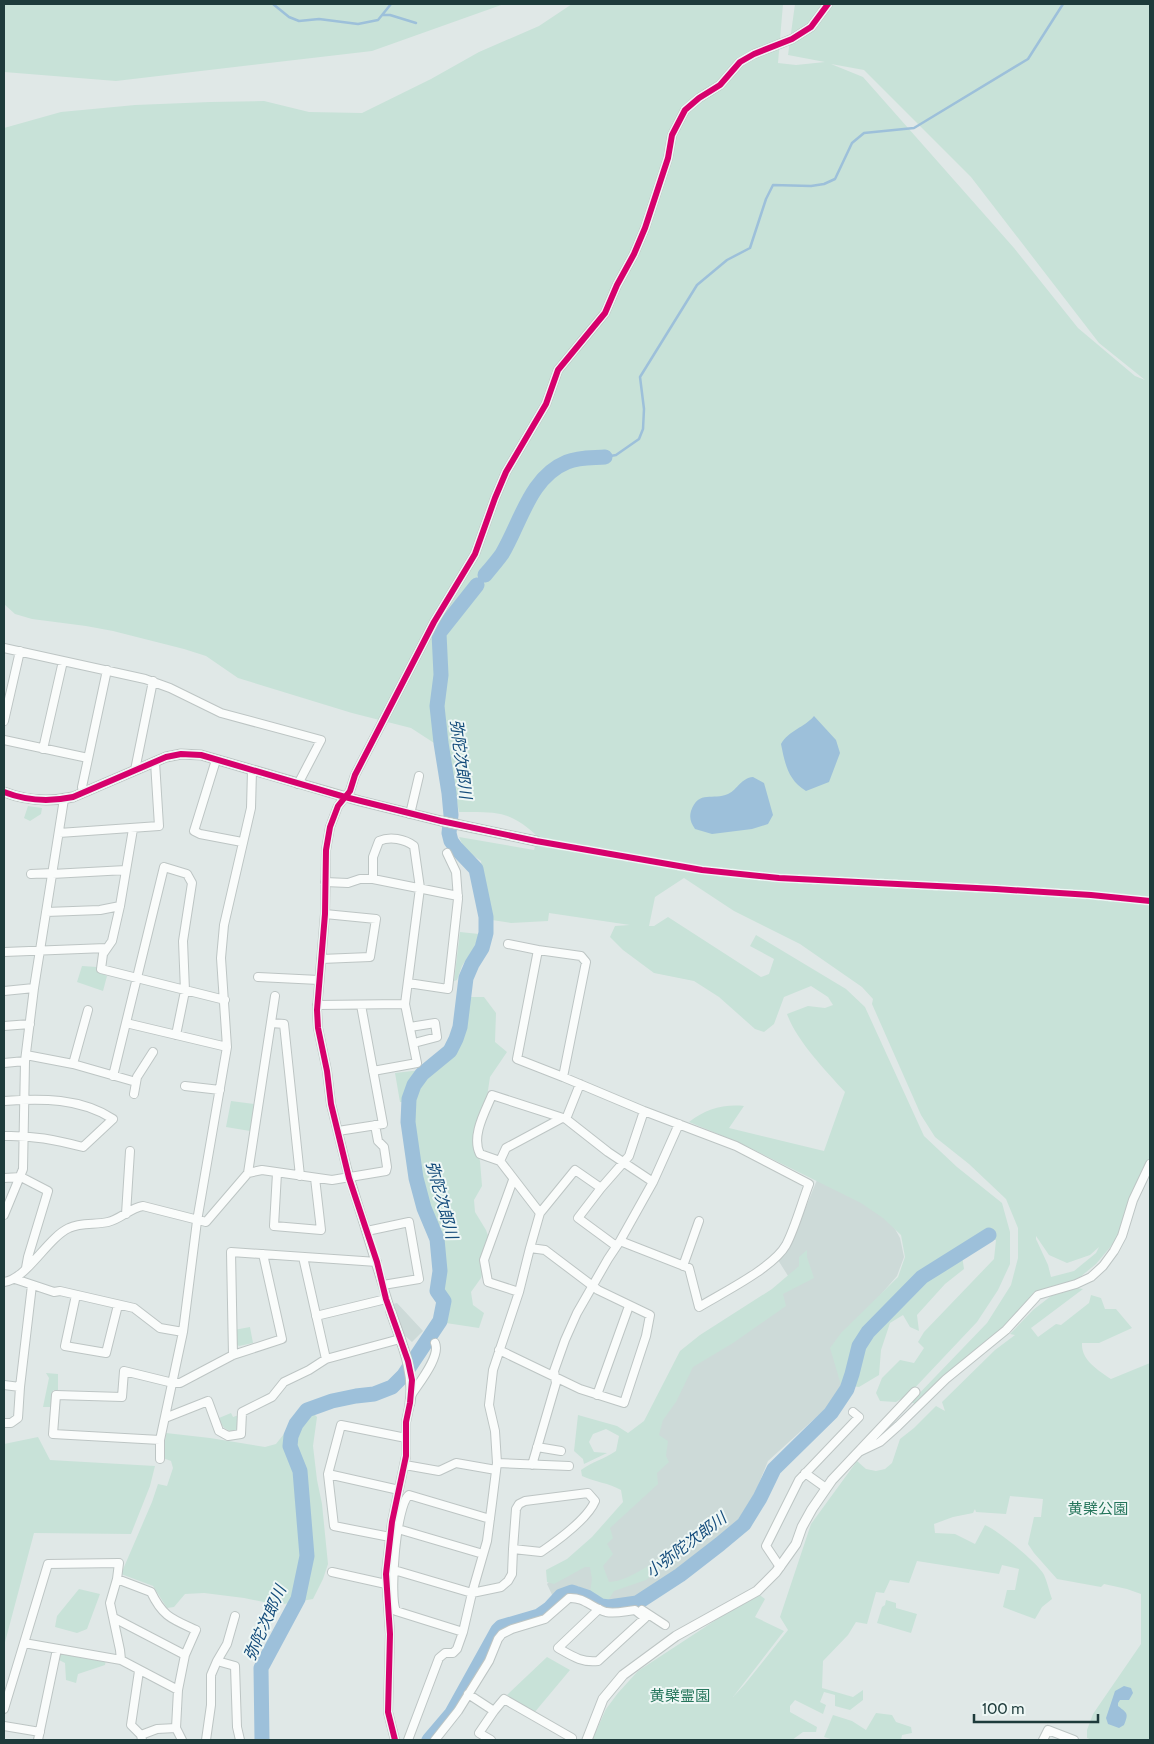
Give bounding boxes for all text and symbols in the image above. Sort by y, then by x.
water label: 弥陀次郎川 [447,718,476,802]
water label: 弥陀次郎川 [422,1159,462,1243]
park label: 黄檗公園 [1068,1500,1128,1518]
water label: 小弥陀次郎川 [642,1507,732,1581]
water label: 弥陀次郎川 [240,1581,291,1663]
park label: 黄檗霊園 [650,1687,710,1705]
scale bar [974,1692,1098,1724]
text: 100 m [982,1700,1024,1718]

